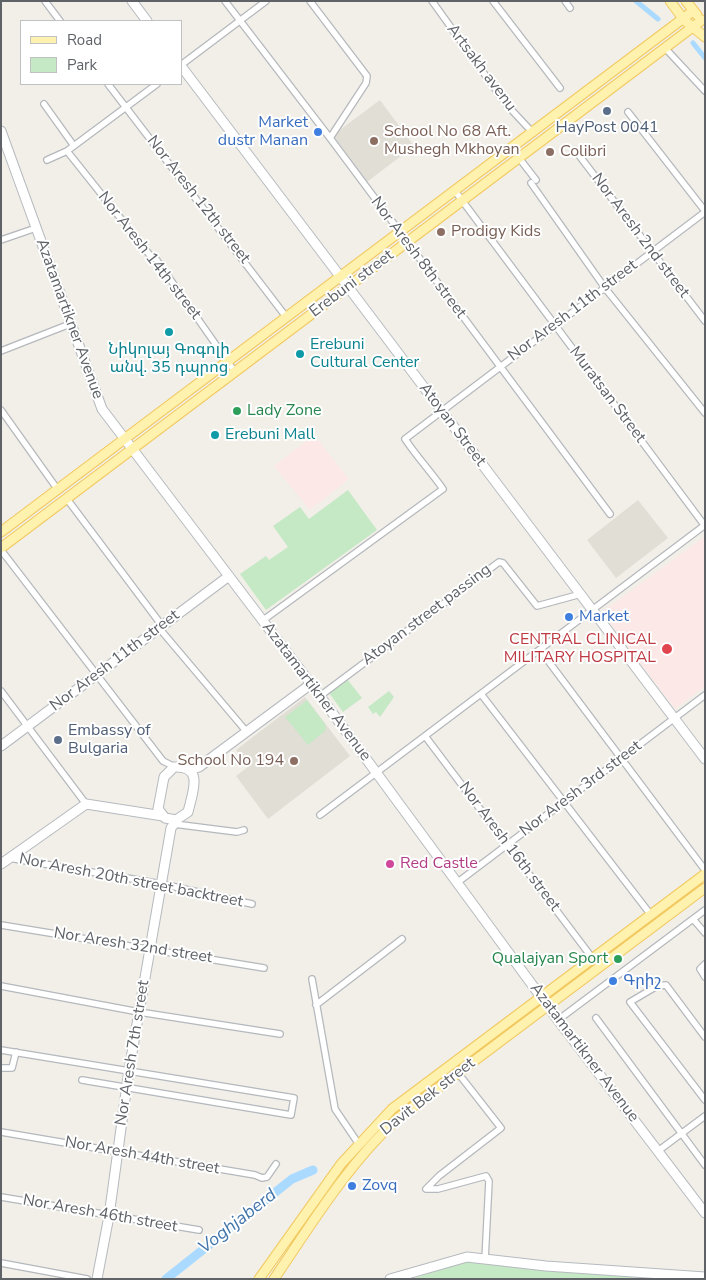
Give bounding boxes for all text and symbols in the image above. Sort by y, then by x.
legend [20,20,182,85]
street label: Artsakh avenu [442,21,520,115]
text: Road [67,30,102,50]
text: Park [67,55,97,75]
marker: HayPost 0041 [601,105,613,117]
place label: Market dustr Manan [218,113,308,151]
place label: HayPost 0041 [555,118,659,138]
place label: School No 68 Aft. Mushegh Mkhoyan [384,122,520,160]
marker: Market dustr Manan [312,126,324,138]
street label: Nor Aresh 12th street [142,132,254,268]
marker: School No 68 Aft. Mushegh Mkhoyan [368,135,380,147]
place label: Colibri [560,142,606,162]
marker: Colibri [544,146,556,158]
street label: Nor Aresh 2nd street [587,170,693,302]
street label: Nor Aresh 14th street [93,188,205,324]
street label: Nor Aresh 8th street [366,193,470,323]
place label: Prodigy Kids [451,222,541,242]
marker: Prodigy Kids [435,226,447,238]
street label: Azatamartikner Avenue [31,236,107,402]
street label: Erebuni street [306,246,398,322]
street label: Nor Aresh 11th street [505,256,641,366]
marker: Նիկոլայ Գոգոլի անվ. 35 դպրոց [163,326,175,338]
place label: Erebuni Cultural Center [310,335,419,373]
place label: Նիկոլայ Գոգոլի անվ. 35 դպրոց [108,340,230,378]
street label: Muratsan Street [565,343,649,447]
marker: Erebuni Cultural Center [294,348,306,360]
street label: Atoyan Street [414,380,490,470]
place label: Lady Zone [247,401,322,421]
marker: Lady Zone [231,405,243,417]
place label: Erebuni Mall [225,425,315,445]
marker: Erebuni Mall [209,429,221,441]
street label: Atoyan street passing [359,560,495,670]
street label: Nor Aresh 11th street [47,606,183,716]
place label: Market [579,607,629,627]
marker: Market [563,611,575,623]
street label: Azatamartikner Avenue [257,619,375,765]
place label: CENTRAL CLINICAL MILITARY HOSPITAL [504,630,656,668]
marker: CENTRAL CLINICAL MILITARY HOSPITAL [660,642,674,656]
place label: Embassy of Bulgaria [68,721,151,759]
marker: Embassy of Bulgaria [52,734,64,746]
street label: Nor Aresh 3rd street [516,737,646,841]
place label: School No 194 [177,751,284,771]
marker: School No 194 [288,755,300,767]
street label: Nor Aresh 16th street [454,779,564,915]
street label: Nor Aresh 20th street backtreet [17,850,245,912]
place label: Red Castle [400,854,478,874]
marker: Red Castle [384,858,396,870]
street label: Nor Aresh 32nd street [52,924,214,968]
place label: Qualajyan Sport [492,949,608,969]
marker: Qualajyan Sport [612,953,624,965]
place label: Գրիշ [623,971,661,991]
marker: Գրիշ [607,975,619,987]
street label: Nor Aresh 7th street [112,979,154,1127]
street label: Azatamartikner Avenue [525,980,643,1126]
street label: Davit Bek street [377,1054,479,1140]
street label: Nor Aresh 44th street [63,1133,221,1179]
place label: Zovq [362,1176,397,1196]
marker: Zovq [346,1180,358,1192]
water label: Voghjaberd [195,1185,281,1259]
street label: Nor Aresh 46th street [21,1191,179,1237]

